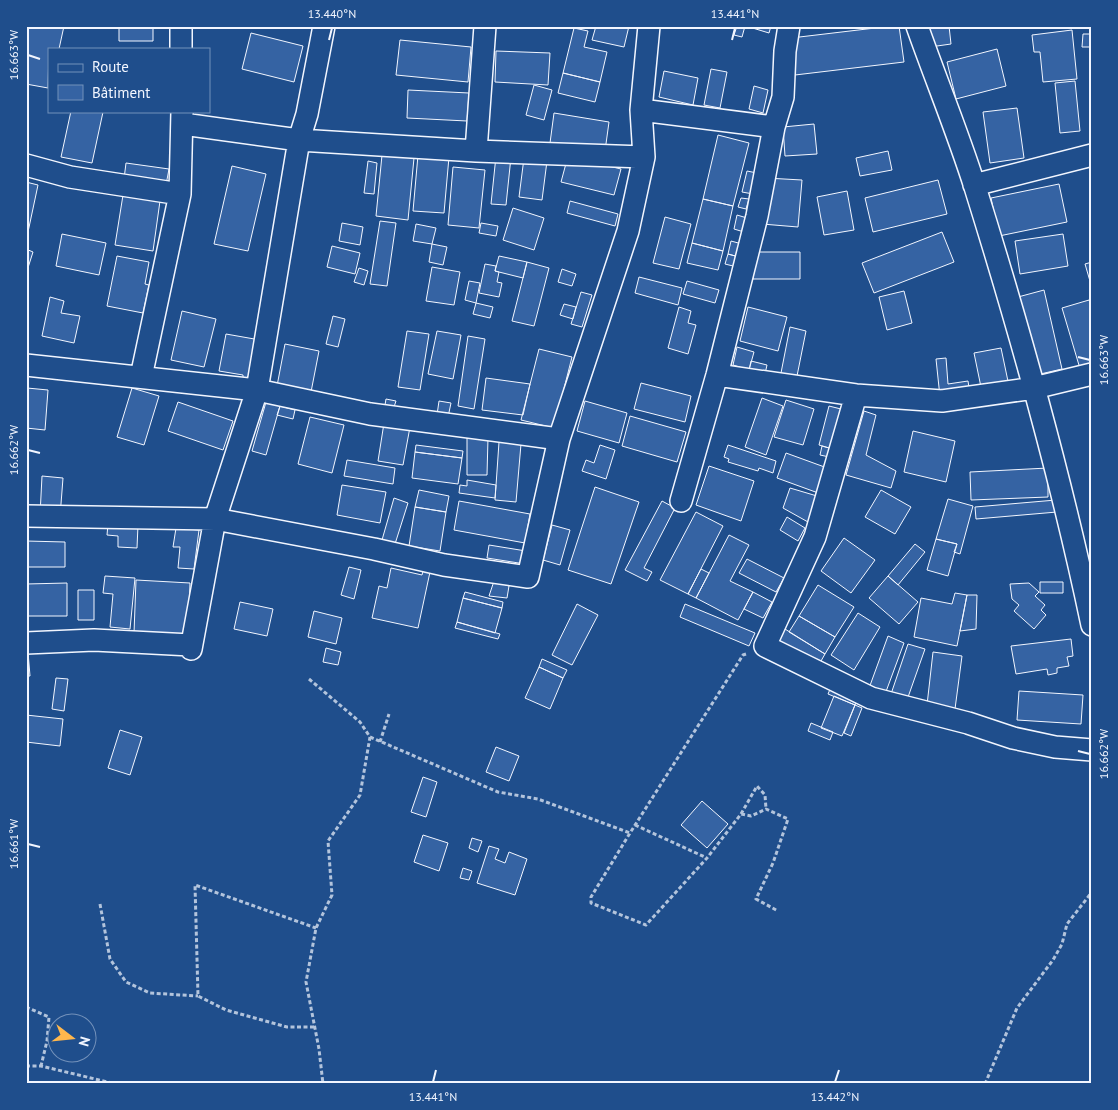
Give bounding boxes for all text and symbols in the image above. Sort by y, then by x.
text: 13.440°N [308,6,356,21]
text: 13.441°N [711,6,759,21]
text: 16.663°W [6,30,21,80]
legend [48,48,210,112]
text: Route [92,57,129,76]
text: Bâtiment [92,83,150,102]
text: 16.663°W [1096,335,1111,385]
text: 16.662°W [6,425,21,475]
text: 16.662°W [1096,729,1111,779]
text: 16.661°W [6,819,21,869]
north arrow [48,1012,98,1062]
text: N [75,1035,94,1048]
text: 13.441°N [409,1089,457,1104]
text: 13.442°N [811,1089,859,1104]

